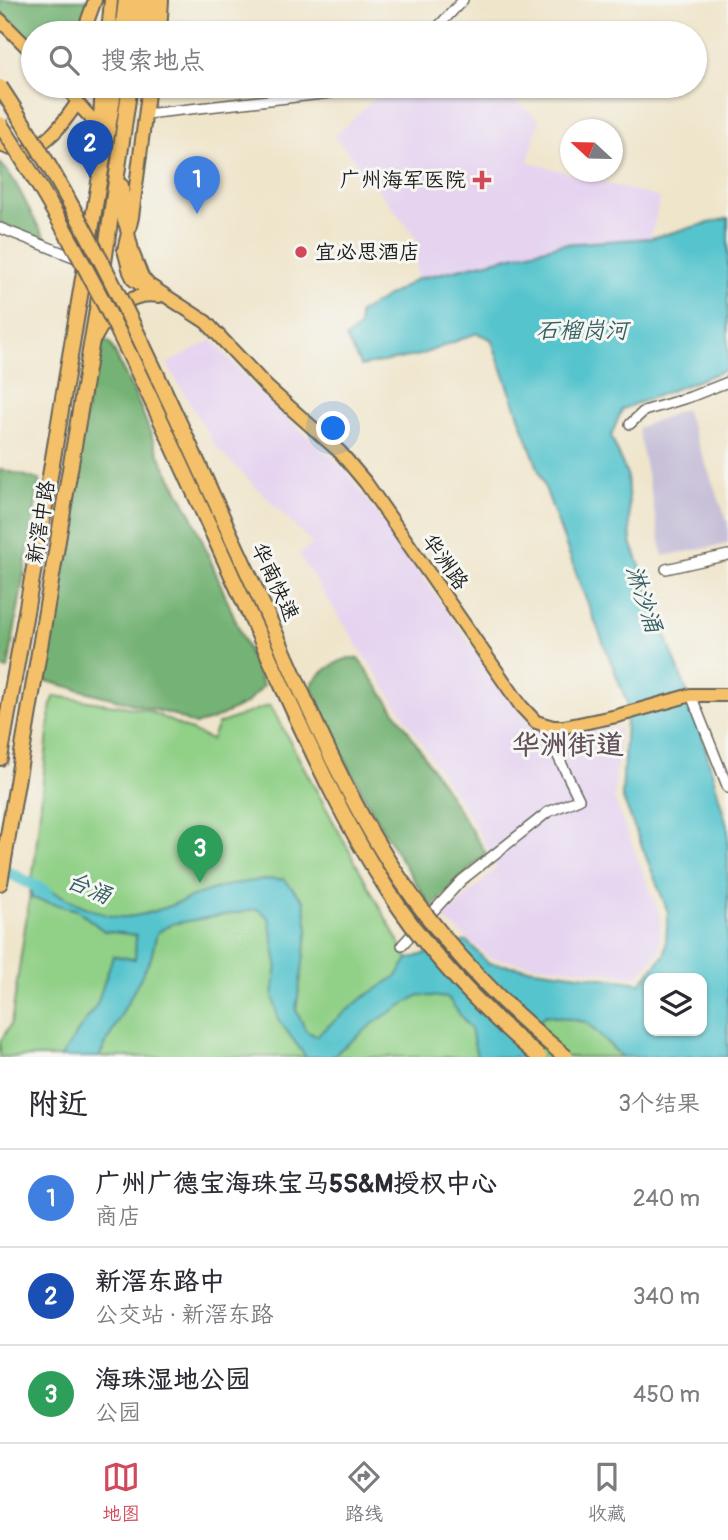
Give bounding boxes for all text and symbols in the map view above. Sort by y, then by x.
search box [21,21,707,98]
icon: search [45,41,83,79]
text: 搜索地点 [101,45,205,77]
north arrow [560,119,623,182]
pin: 2 [67,120,113,178]
pin: 1 [174,156,220,214]
place label: 广州海军医院 [340,167,466,194]
marker: 广州海军医院 [472,170,492,190]
place label: 宜必思酒店 [315,239,420,266]
marker: 宜必思酒店 [293,244,309,260]
water label: 石榴岗河 [536,316,632,345]
your location [316,411,350,445]
street label: 新滘中路 [21,478,61,566]
street label: 华洲路 [416,528,474,596]
street label: 华南快速 [245,538,305,626]
water label: 淋沙涌 [620,562,669,637]
district label: 华洲街道 [512,728,624,763]
pin: 3 [177,825,223,883]
water label: 台涌 [62,865,117,911]
map controls [644,973,707,1036]
button: layers [644,973,707,1036]
text: 附近 [28,1086,88,1123]
text: 3个结果 [618,1089,700,1118]
text: 广州广德宝海珠宝马5S&M授权中心 [95,1168,497,1200]
text: 1 [47,1184,56,1213]
text: 240 m [633,1184,700,1213]
text: 商店 [95,1202,141,1231]
text: 新滘东路中 [95,1266,225,1298]
text: 2 [45,1282,57,1311]
text: 340 m [633,1282,700,1311]
text: 公交站 · 新滘东路 [95,1300,273,1329]
text: 海珠湿地公园 [95,1364,251,1396]
text: 3 [45,1380,57,1409]
text: 450 m [633,1380,700,1409]
text: 公园 [95,1398,141,1427]
tab: 地图 [102,1458,140,1526]
tab: 路线 [345,1458,383,1526]
tab: 收藏 [588,1458,626,1526]

